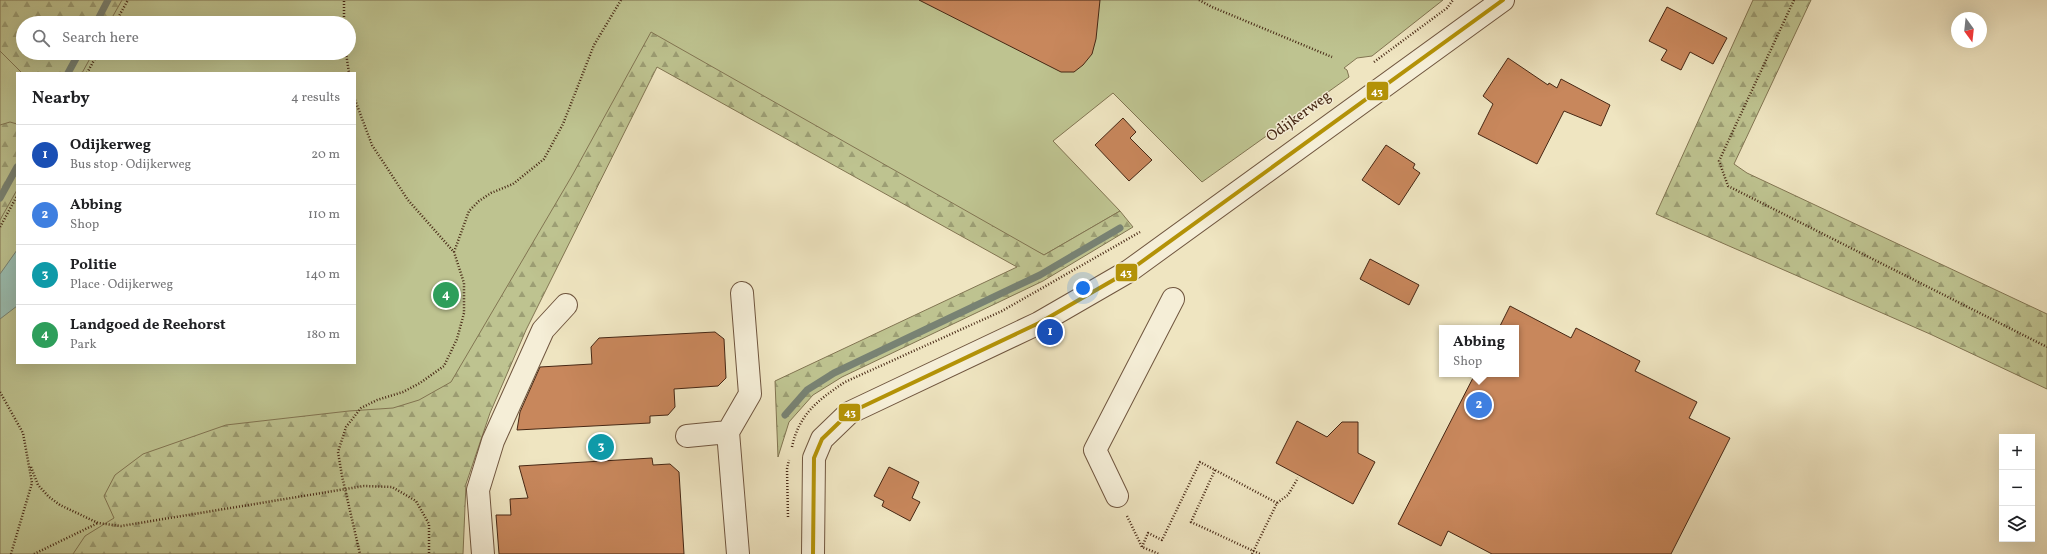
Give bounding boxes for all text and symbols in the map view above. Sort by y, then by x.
north arrow [1951,12,1987,48]
search box [16,16,356,60]
icon: search [30,27,52,49]
text: Search here [62,28,139,49]
line badge: 43 [1366,81,1389,101]
text: 43 [1371,85,1383,100]
street label: Odijkerweg [1262,86,1336,148]
text: Nearby [32,87,90,110]
text: 4 results [291,89,340,107]
text: Odijkerweg [70,135,151,156]
text: 1 [42,146,48,164]
text: 20 m [311,146,340,164]
text: Bus stop · Odijkerweg [70,156,191,174]
text: Abbing [70,195,122,216]
text: 2 [42,206,48,224]
text: 110 m [308,206,340,224]
text: Shop [70,216,99,234]
text: Politie [70,255,117,276]
line badge: 43 [1115,263,1138,282]
text: 3 [42,266,48,284]
text: 140 m [306,266,340,284]
text: 43 [1120,266,1132,281]
text: Place · Odijkerweg [70,276,173,294]
your location [1073,278,1093,298]
pin: 4 [433,280,459,310]
text: Landgoed de Reehorst [70,315,226,336]
pin: 1 [1037,317,1063,347]
popup [1439,325,1519,377]
text: 4 [41,326,49,344]
text: 180 m [306,326,340,344]
text: Abbing [1453,332,1505,353]
text: Park [70,336,97,354]
text: Shop [1453,353,1482,371]
pin: 2 [1466,390,1492,420]
line badge: 43 [838,403,861,422]
text: 43 [844,406,856,421]
pin: 3 [588,432,614,462]
map controls [1999,434,2035,542]
button: + [1999,434,2035,470]
button: − [1999,470,2035,506]
button: layers [1999,506,2035,542]

